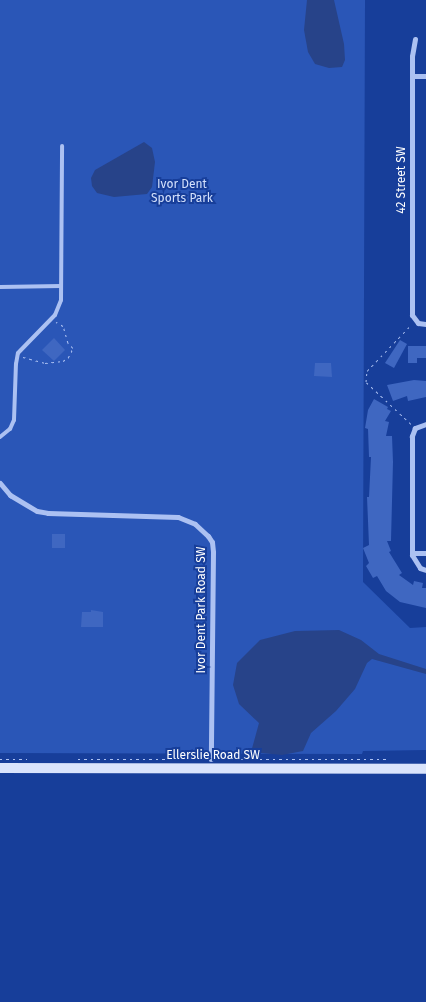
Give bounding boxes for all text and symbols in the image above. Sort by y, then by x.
street label: 42 Street SW [395,146,409,214]
park label: Ivor Dent Sports Park [151,178,213,206]
street label: Ivor Dent Park Road SW [195,546,209,674]
street label: Ellerslie Road SW [166,749,260,763]

